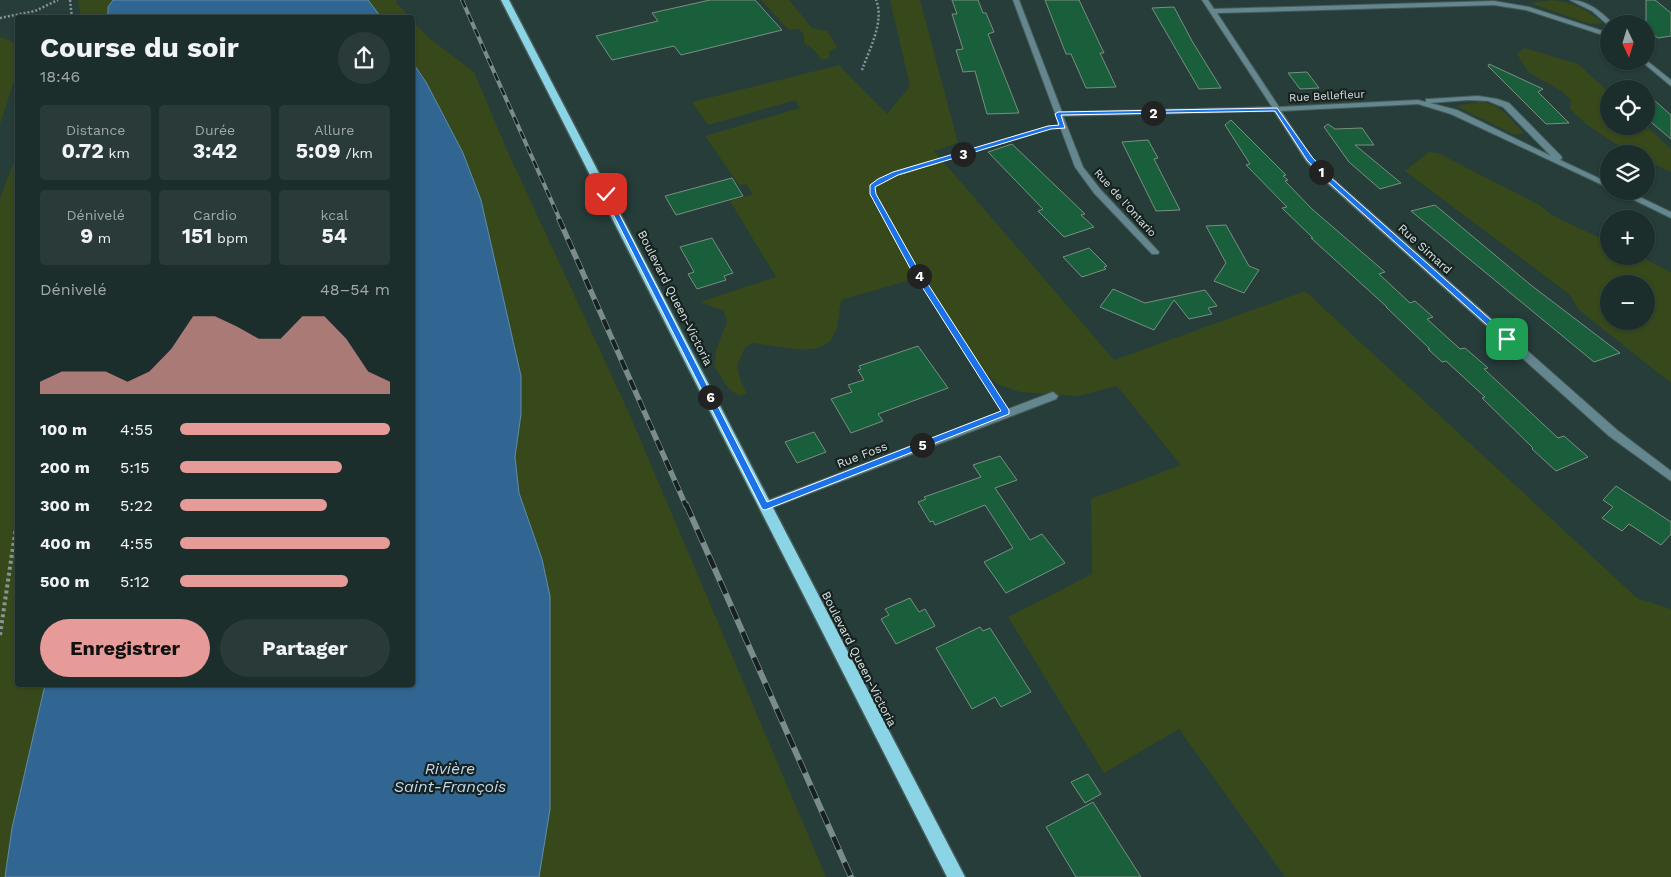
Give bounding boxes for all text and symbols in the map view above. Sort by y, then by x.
north arrow [1600,15,1655,70]
map controls [1600,15,1655,330]
text: Course du soir [40,31,239,64]
button: share [338,32,390,84]
text: 18:46 [40,67,80,86]
button: locate [1600,80,1655,135]
street label: Rue Bellefleur [1289,87,1366,104]
pin: 2 [1140,100,1166,126]
text: 2 [1149,105,1158,121]
text: Distance [66,122,125,138]
text: Durée [195,122,235,138]
text: Allure [314,122,354,138]
text: 0.72 [61,138,104,163]
text: 3:42 [193,138,237,163]
text: 5:09 [296,138,341,163]
pin: 3 [950,142,976,166]
text: km [104,145,130,161]
text: /km [341,145,373,161]
button: layers [1600,145,1655,200]
text: 3 [959,146,968,162]
pin: 1 [1308,160,1334,184]
text: 1 [1318,164,1325,180]
street label: Rue de l'Ontario [1091,167,1159,239]
pin [585,173,627,215]
icon: check [592,180,620,208]
text: Dénivelé [67,207,125,223]
text: Cardio [193,207,237,223]
text: kcal [320,207,348,223]
button: + [1600,210,1655,265]
street label: Rue Simard [1395,221,1455,277]
text: 9 [80,223,93,248]
text: 151 [182,223,212,248]
text: 54 [321,223,347,248]
street label: Boulevard Queen-Victoria [635,228,715,368]
text: m [93,230,111,246]
text: bpm [212,230,248,246]
pin: 4 [906,264,932,288]
text: 4 [915,268,924,284]
button: − [1600,275,1655,330]
text: Dénivelé [40,280,107,299]
text: 48–54 m [320,280,390,299]
pin [1486,318,1528,360]
icon: arrive [1493,325,1521,353]
pin: 6 [698,384,722,410]
text: 6 [706,389,715,405]
text: 100 m [40,420,87,439]
text: 4:55 [120,420,153,439]
pin: 5 [910,432,934,458]
text: 5 [918,437,927,453]
street label: Rue Foss [835,439,889,471]
text: 200 m [40,458,90,477]
text: 5:15 [120,458,150,477]
text: 300 m [40,496,90,515]
text: 5:22 [120,496,153,515]
text: 400 m [40,534,91,553]
text: 4:55 [120,534,153,553]
text: 500 m [40,572,90,591]
text: 5:12 [120,572,150,591]
street label: Boulevard Queen-Victoria [819,589,899,729]
button: Enregistrer [40,619,210,677]
button: Partager [220,619,390,677]
water label: Rivière Saint-François [394,759,506,796]

